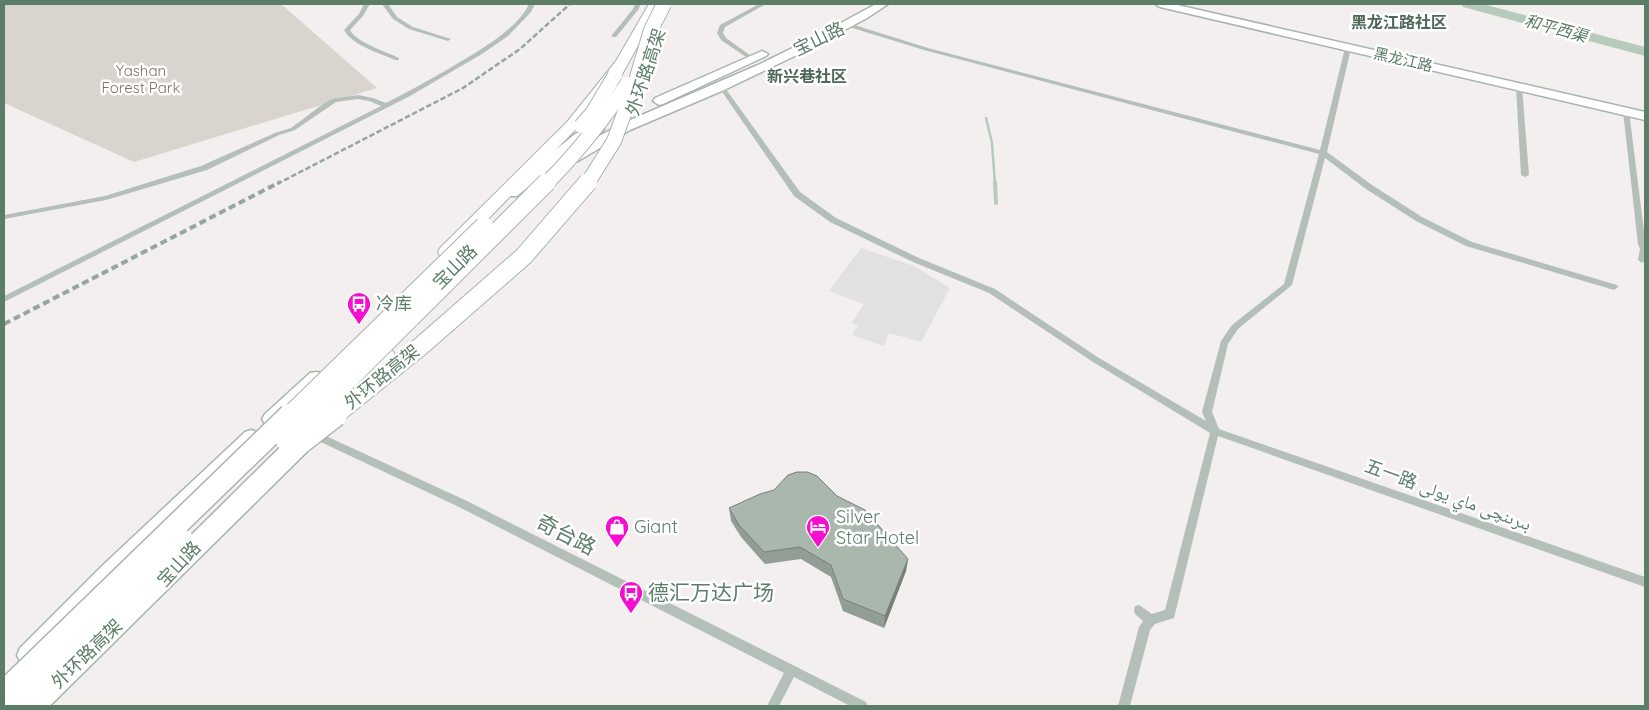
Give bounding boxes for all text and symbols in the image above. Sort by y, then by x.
water label: 和平西渠 [1522,10,1591,46]
district label: 黑龙江路社区 [1351,12,1447,32]
street label: 宝山路 [789,16,848,61]
street label: 外环路高架 [621,25,670,118]
street label: 黑龙江路 [1372,44,1434,76]
park label: Yashan Forest Park [101,61,181,97]
district label: 新兴巷社区 [767,66,847,86]
street label: 宝山路 [427,239,482,294]
bus stop icon: 冷库 [346,291,372,325]
place label: 冷库 [376,292,412,315]
street label: 外环路高架 [339,339,424,414]
street label: 五一路 بىرىنچى ماي يولى [1361,454,1535,539]
place label: Silver Star Hotel [836,505,919,549]
street label: 奇台路 [532,508,600,560]
shop icon: Giant [604,514,630,548]
hotel icon: Silver Star Hotel [805,514,831,548]
place label: Giant [634,515,678,538]
street label: 宝山路 [152,536,205,591]
place label: 德汇万达广场 [648,579,774,605]
bus stop icon: 德汇万达广场 [618,580,644,614]
street label: 外环路高架 [46,614,127,693]

